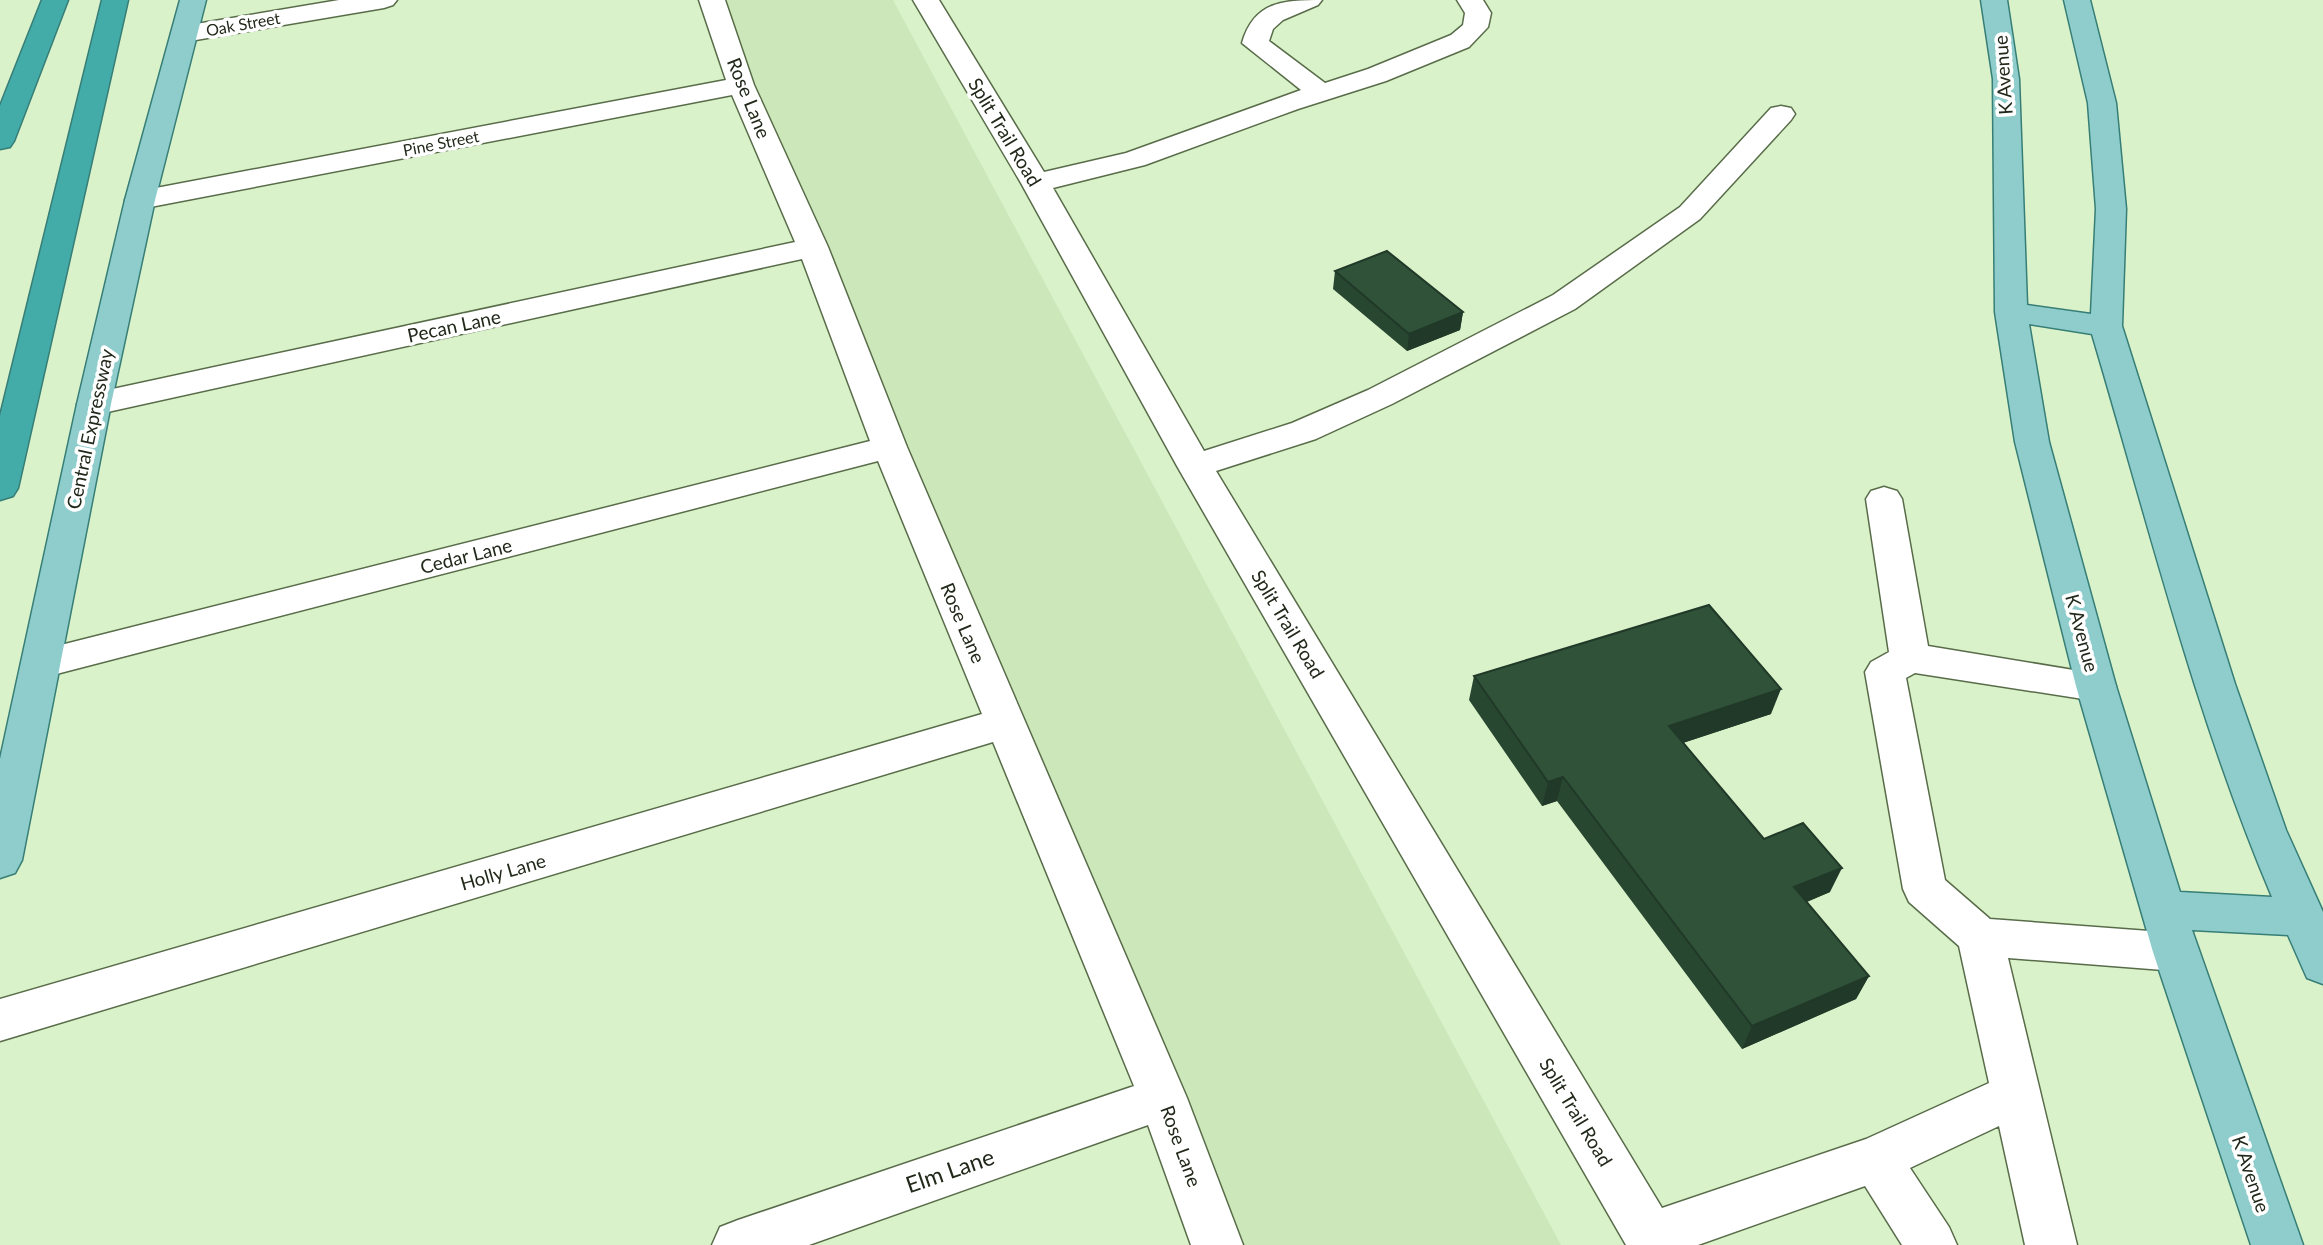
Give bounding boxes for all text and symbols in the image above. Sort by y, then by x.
street label: Oak Street [204,8,282,39]
street label: K Avenue [1988,34,2017,116]
street label: Rose Lane [723,54,776,142]
street label: Split Trail Road [964,73,1047,190]
street label: Pine Street [401,126,481,159]
street label: Pecan Lane [405,304,503,347]
street label: Central Expressway [61,346,118,511]
street label: Cedar Lane [418,533,514,578]
street label: Split Trail Road [1247,565,1330,682]
street label: Rose Lane [936,579,991,666]
street label: K Avenue [2061,591,2104,674]
street label: Holly Lane [457,848,548,895]
street label: Split Trail Road [1535,1053,1618,1170]
street label: Rose Lane [1156,1102,1207,1190]
street label: K Avenue [2228,1132,2275,1215]
street label: Elm Lane [902,1142,998,1198]

